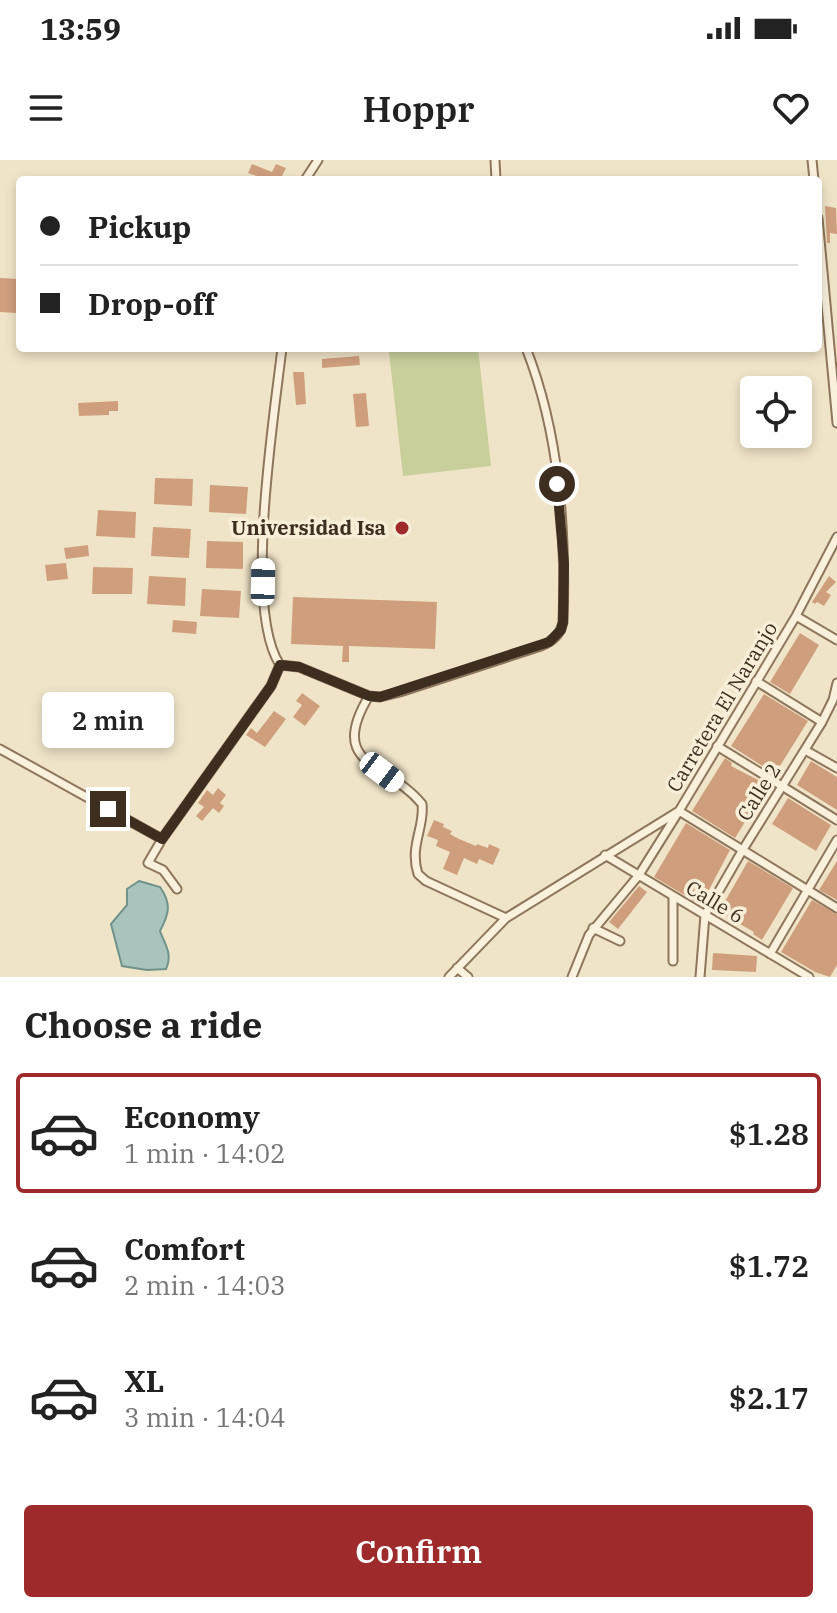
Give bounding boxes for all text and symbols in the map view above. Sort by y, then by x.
text: 13:59 [40,9,121,48]
text: Hoppr [363,85,474,132]
icon: menu [24,86,68,130]
icon: heart [769,86,813,130]
text: Pickup [88,207,191,246]
text: Drop-off [88,284,216,323]
map controls [740,376,812,448]
button: locate [740,376,812,448]
route start [539,466,575,502]
place label: Universidad Isa [231,514,386,541]
marker: Universidad Isa [393,519,411,537]
car [251,558,275,606]
street label: Carretera El Naranjo [660,617,783,797]
callout: 2 min [42,693,174,749]
text: 2 min [72,703,144,737]
car [356,748,408,796]
street label: Calle 2 [730,758,787,826]
route end [90,791,126,827]
street label: Calle 6 [681,874,749,929]
text: Choose a ride [24,1001,263,1048]
icon: car [28,1097,100,1169]
text: Economy [124,1097,260,1136]
text: $1.28 [729,1114,809,1153]
text: 1 min · 14:02 [124,1136,286,1170]
icon: car [28,1229,100,1301]
text: Comfort [124,1229,245,1268]
text: $1.72 [729,1246,809,1285]
text: 2 min · 14:03 [124,1268,286,1302]
icon: car [28,1361,100,1433]
text: XL [124,1361,164,1400]
text: $2.17 [729,1378,809,1417]
text: 3 min · 14:04 [124,1400,286,1434]
button: Confirm [24,1505,813,1597]

